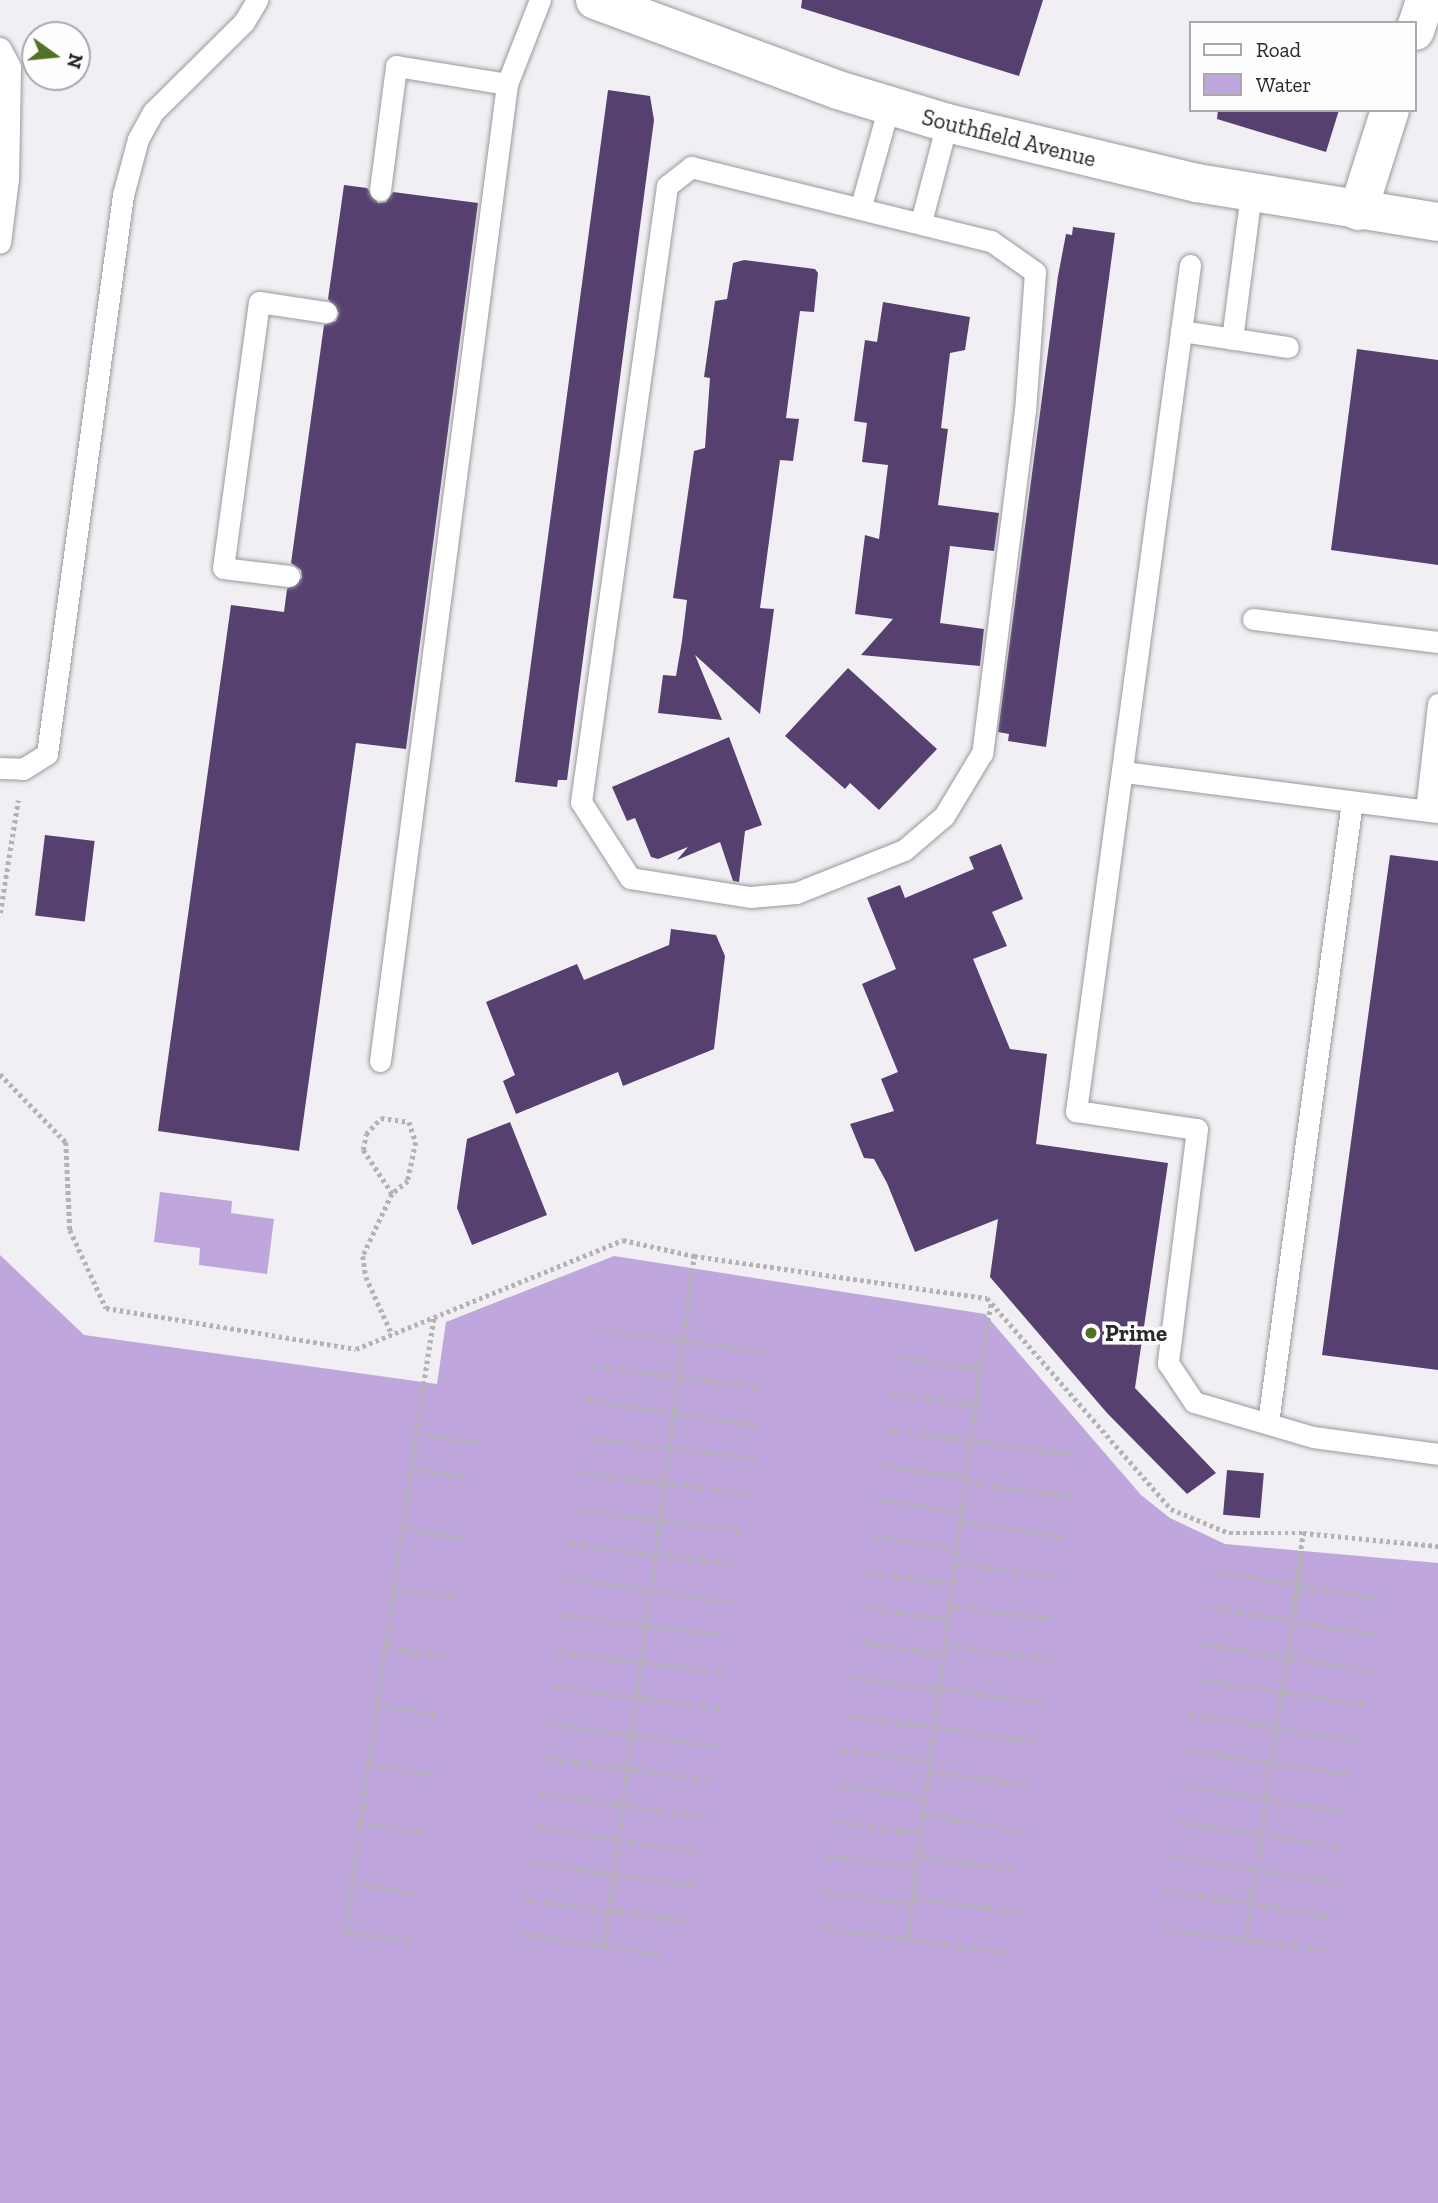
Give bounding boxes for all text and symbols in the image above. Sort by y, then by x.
north arrow [21,21,91,91]
legend [1190,21,1417,112]
text: Road [1256,37,1301,62]
text: N [62,51,88,71]
text: Water [1256,72,1311,97]
street label: Southfield Avenue [919,103,1099,173]
place label: Prime [1105,1319,1167,1347]
marker: Prime [1083,1325,1099,1341]

